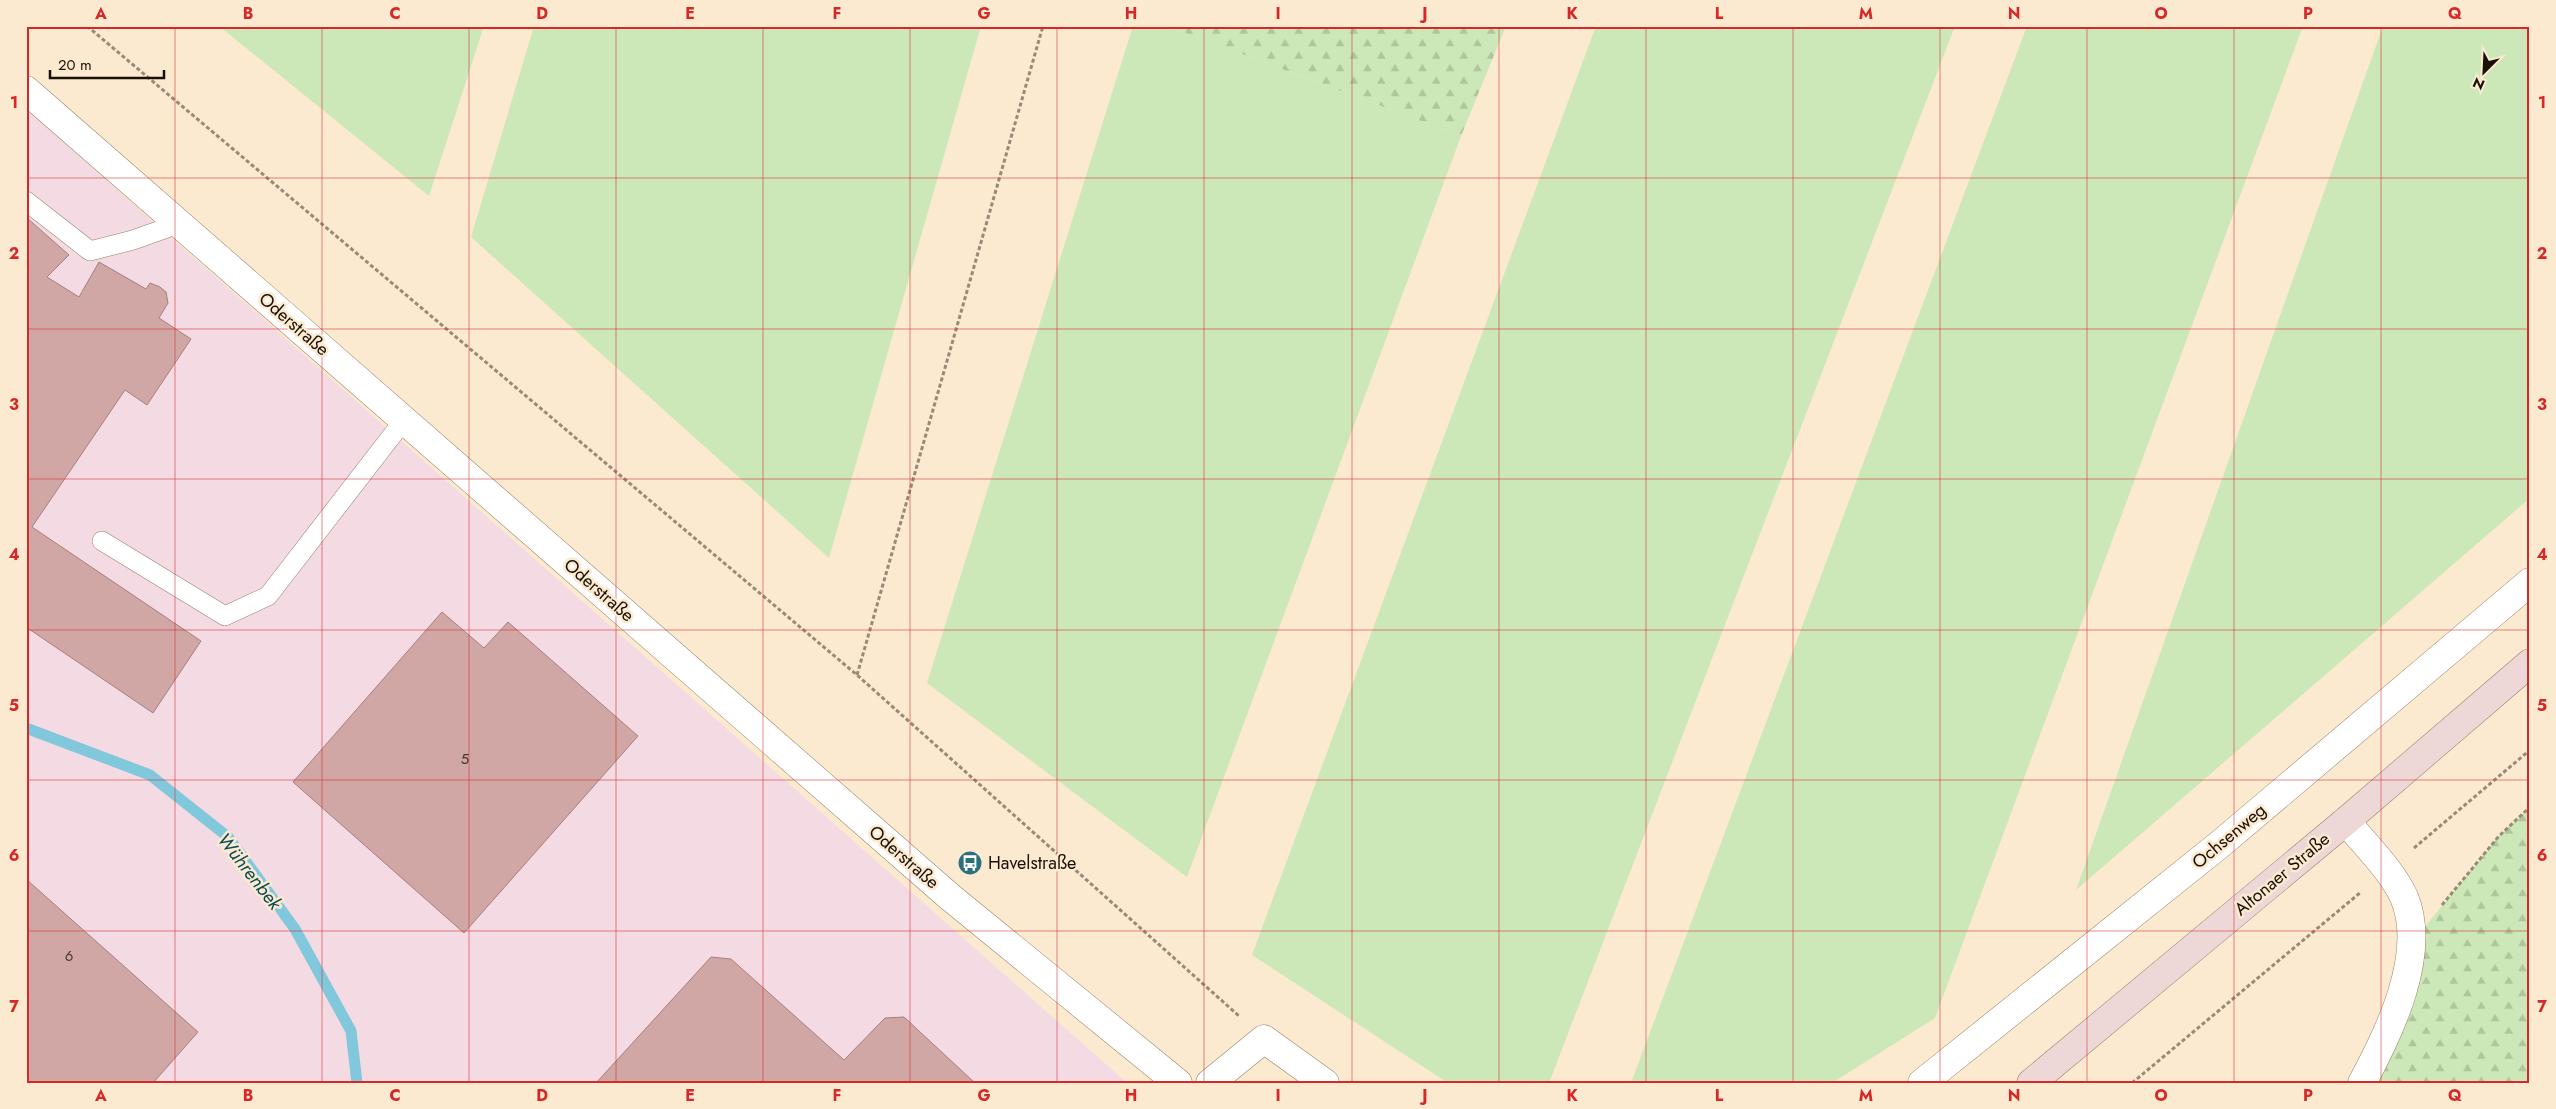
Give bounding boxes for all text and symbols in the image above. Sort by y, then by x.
text: A [94,2,107,25]
text: B [243,2,253,25]
text: C [389,2,401,25]
text: D [536,2,548,25]
text: E [685,2,695,25]
text: F [833,2,841,25]
text: G [977,2,991,25]
text: H [1125,2,1137,25]
text: I [1275,2,1281,25]
text: J [1419,2,1428,25]
text: K [1566,2,1578,25]
text: L [1715,2,1724,25]
text: M [1859,2,1873,25]
text: N [2008,2,2020,25]
text: O [2154,2,2168,25]
text: P [2303,2,2313,25]
text: Q [2448,2,2462,25]
scale bar [50,48,164,80]
north arrow [2458,48,2508,98]
text: 20 m [58,54,92,76]
text: N [2470,72,2488,95]
text: 1 [10,91,18,114]
text: 1 [2538,91,2546,114]
text: 2 [9,242,19,265]
text: 2 [2537,242,2547,265]
street label: Oderstraße [253,286,335,362]
text: 3 [9,393,19,416]
text: 3 [2537,393,2547,416]
text: 4 [8,543,20,566]
text: 4 [2536,543,2548,566]
street label: Oderstraße [558,552,640,628]
text: 5 [9,694,19,717]
text: 5 [2537,694,2547,717]
house number: 5 [461,748,469,770]
street label: Ochsenweg [2186,797,2272,875]
street label: Oderstraße [863,819,945,895]
street label: Altonaer Straße [2229,826,2335,922]
water label: Wührenbek [211,827,289,916]
text: 6 [9,844,19,867]
text: 6 [2537,844,2547,867]
bus stop icon: Havelstraße [957,850,983,876]
place label: Havelstraße [988,850,1076,876]
house number: 6 [65,945,73,967]
text: 7 [9,995,19,1018]
text: 7 [2537,995,2547,1018]
text: A [94,1084,107,1107]
text: B [243,1084,253,1107]
text: C [389,1084,401,1107]
text: D [536,1084,548,1107]
text: E [685,1084,695,1107]
text: F [833,1084,841,1107]
text: G [977,1084,991,1107]
text: H [1125,1084,1137,1107]
text: I [1275,1084,1281,1107]
text: J [1419,1084,1428,1107]
text: K [1566,1084,1578,1107]
text: L [1715,1084,1724,1107]
text: M [1859,1084,1873,1107]
text: N [2008,1084,2020,1107]
text: O [2154,1084,2168,1107]
text: P [2303,1084,2313,1107]
text: Q [2448,1084,2462,1107]

